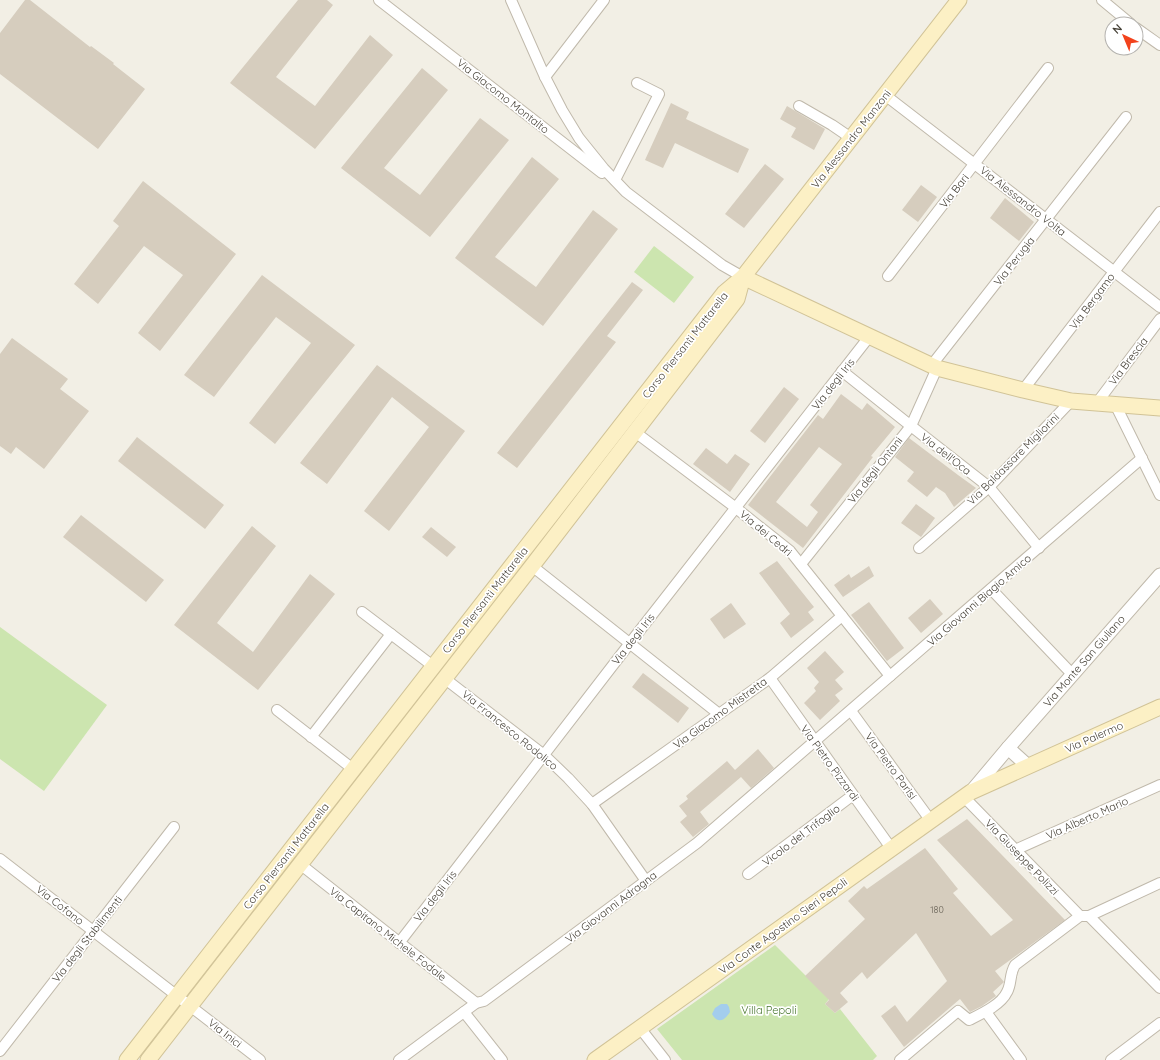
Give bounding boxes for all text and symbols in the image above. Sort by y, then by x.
north arrow [1104,16,1144,56]
text: N [1109,21,1125,37]
street label: Via Giacomo Montalto [454,56,552,137]
street label: Via Alessandro Manzoni [808,87,894,191]
street label: Via Alessandro Volta [977,163,1069,239]
street label: Via Bari [936,171,972,211]
street label: Via Perugia [991,234,1037,288]
street label: Via Bergamo [1066,270,1118,332]
street label: Corso Piersanti Mattarella [639,289,731,401]
street label: Via Brescia [1105,334,1151,388]
street label: Via degli Iris [809,355,857,413]
street label: Via Baldassare Migliorini [964,410,1062,508]
street label: Via dell'Oca [918,430,974,478]
street label: Via degli Ontani [845,434,905,506]
street label: Via dei Cedri [737,507,795,559]
street label: Corso Piersanti Mattarella [439,544,531,656]
street label: Via Giovanni Biagio Amico [924,551,1034,649]
street label: Via degli Iris [609,610,657,668]
street label: Via Monte San Giuliano [1040,612,1128,710]
street label: Via Giacomo Mistretta [670,674,770,752]
street label: Via Francesco Rodolico [459,687,561,773]
street label: Via Palermo [1063,718,1126,756]
street label: Via Pietro Pizzardi [798,722,862,804]
street label: Via Pietro Parisi [862,730,920,802]
street label: Via Alberto Mario [1044,793,1131,842]
street label: Corso Piersanti Mattarella [240,800,332,912]
street label: Vicolo del Trifoglio [759,801,843,869]
street label: Via Giuseppe Polizzi [982,816,1062,898]
street label: Via degli Iris [411,867,459,925]
street label: Via Giovanni Adragna [563,868,659,946]
street label: Via Conte Agostino Sieri Pepoli [716,875,850,977]
street label: Via Cofano [33,882,87,928]
street label: Via Capitano Michele Fodale [327,884,449,984]
street label: Via degli Stabilimenti [49,893,125,985]
house number: 180 [930,904,944,915]
park label: Villa Pepoli [741,1003,797,1017]
street label: Via Inici [205,1016,245,1050]

